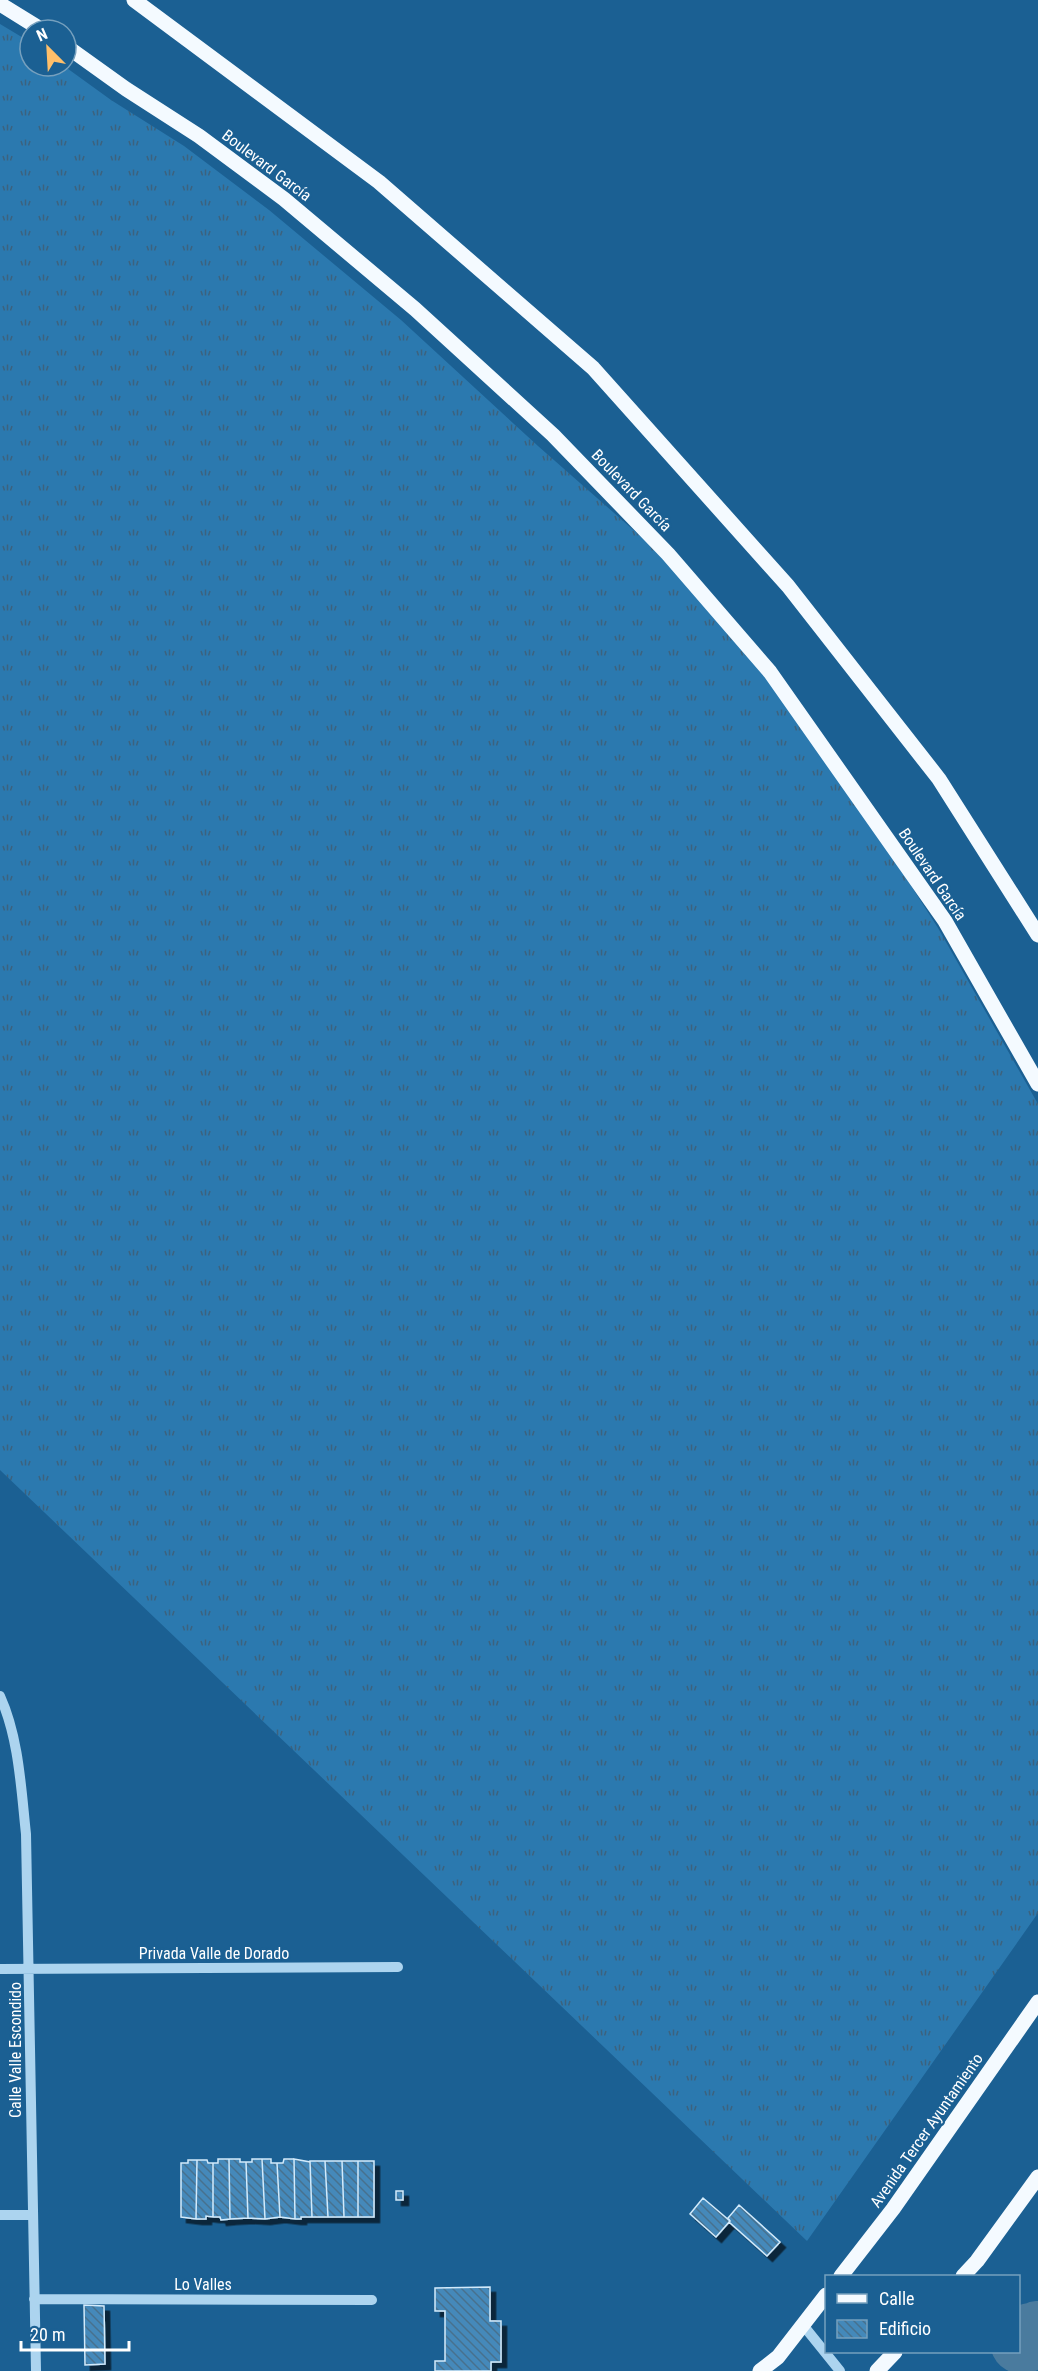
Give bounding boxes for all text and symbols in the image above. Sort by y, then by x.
north arrow [18,18,78,78]
text: N [34,24,50,45]
street label: Boulevard García [218,126,315,205]
street label: Boulevard García [588,445,676,535]
street label: Boulevard García [895,825,970,924]
street label: Privada Valle de Dorado [139,1944,289,1963]
street label: Calle Valle Escondido [6,1982,25,2118]
street label: Avenida Tercer Ayuntamiento [866,2050,987,2211]
street label: Lo Valles [174,2275,232,2294]
legend [825,2275,1020,2353]
text: Calle [879,2288,915,2309]
scale bar [21,2314,129,2352]
text: Edificio [879,2318,931,2339]
text: 20 m [30,2324,65,2345]

